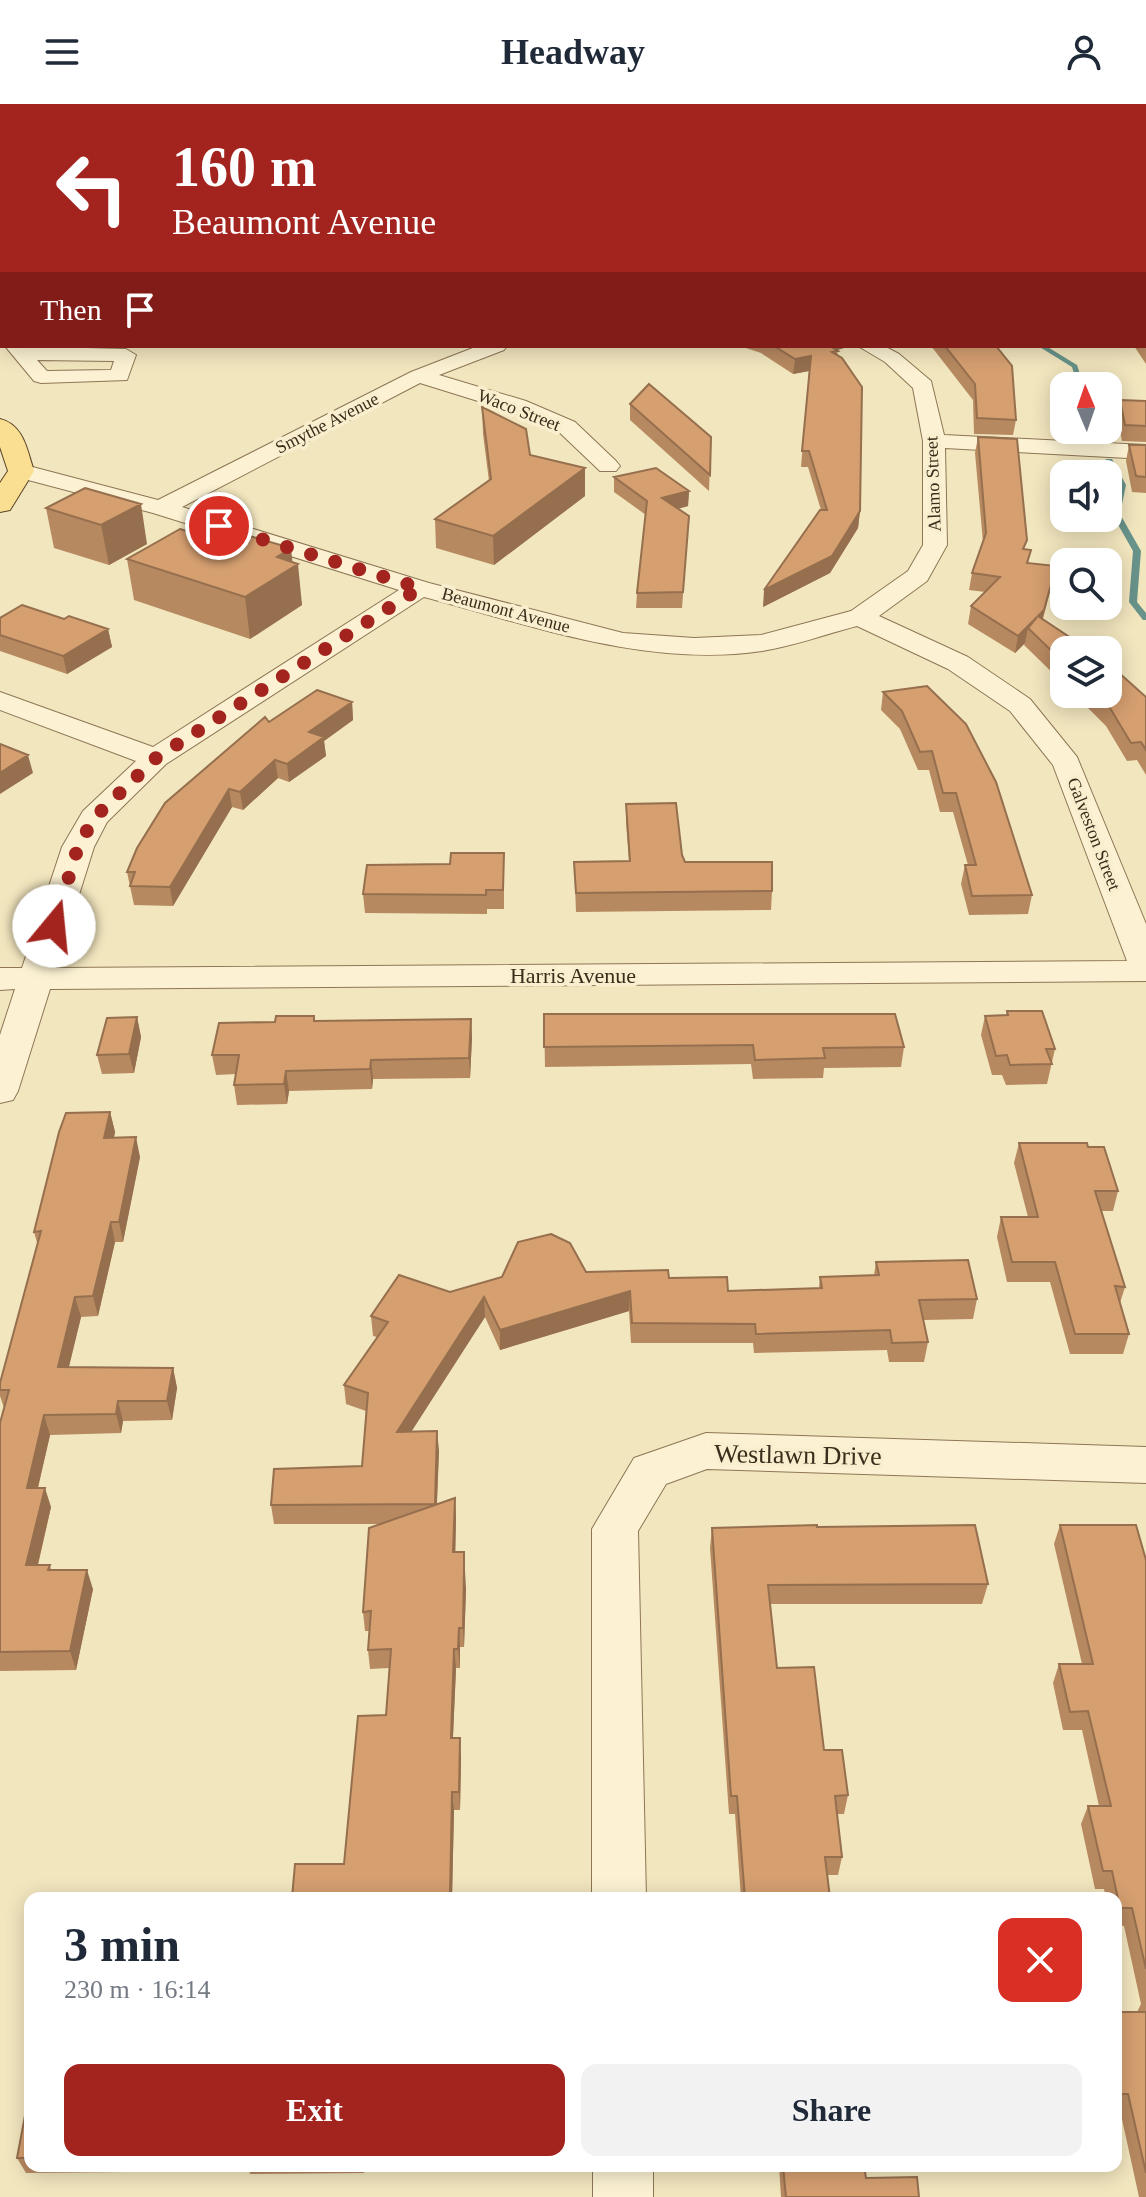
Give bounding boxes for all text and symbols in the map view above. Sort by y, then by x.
icon: menu [40,30,84,74]
icon: person [1062,30,1106,74]
text: Headway [501,32,645,72]
icon: left [40,136,144,240]
text: 160 m [172,136,317,198]
text: Beaumont Avenue [172,202,436,242]
icon: arrive [118,288,162,332]
text: Then [40,293,102,326]
north arrow [1050,372,1122,444]
map controls [1050,372,1122,708]
street label: Waco Street [475,385,563,435]
street label: Smythe Avenue [272,388,382,458]
street label: Alamo Street [921,436,945,532]
button: sound [1050,460,1122,532]
pin [185,492,253,560]
icon: arrive [197,504,241,548]
button: search [1050,548,1122,620]
street label: Beaumont Avenue [440,583,572,637]
button: layers [1050,636,1122,708]
street label: Galveston Street [1063,775,1125,893]
position arrow [12,884,96,968]
street label: Harris Avenue [510,963,636,988]
street label: Westlawn Drive [714,1439,882,1471]
text: 3 min [64,1918,180,1971]
button: close [998,1918,1082,2002]
text: 230 m · 16:14 [64,1975,211,2004]
button: Exit [64,2064,565,2156]
button: Share [581,2064,1082,2156]

